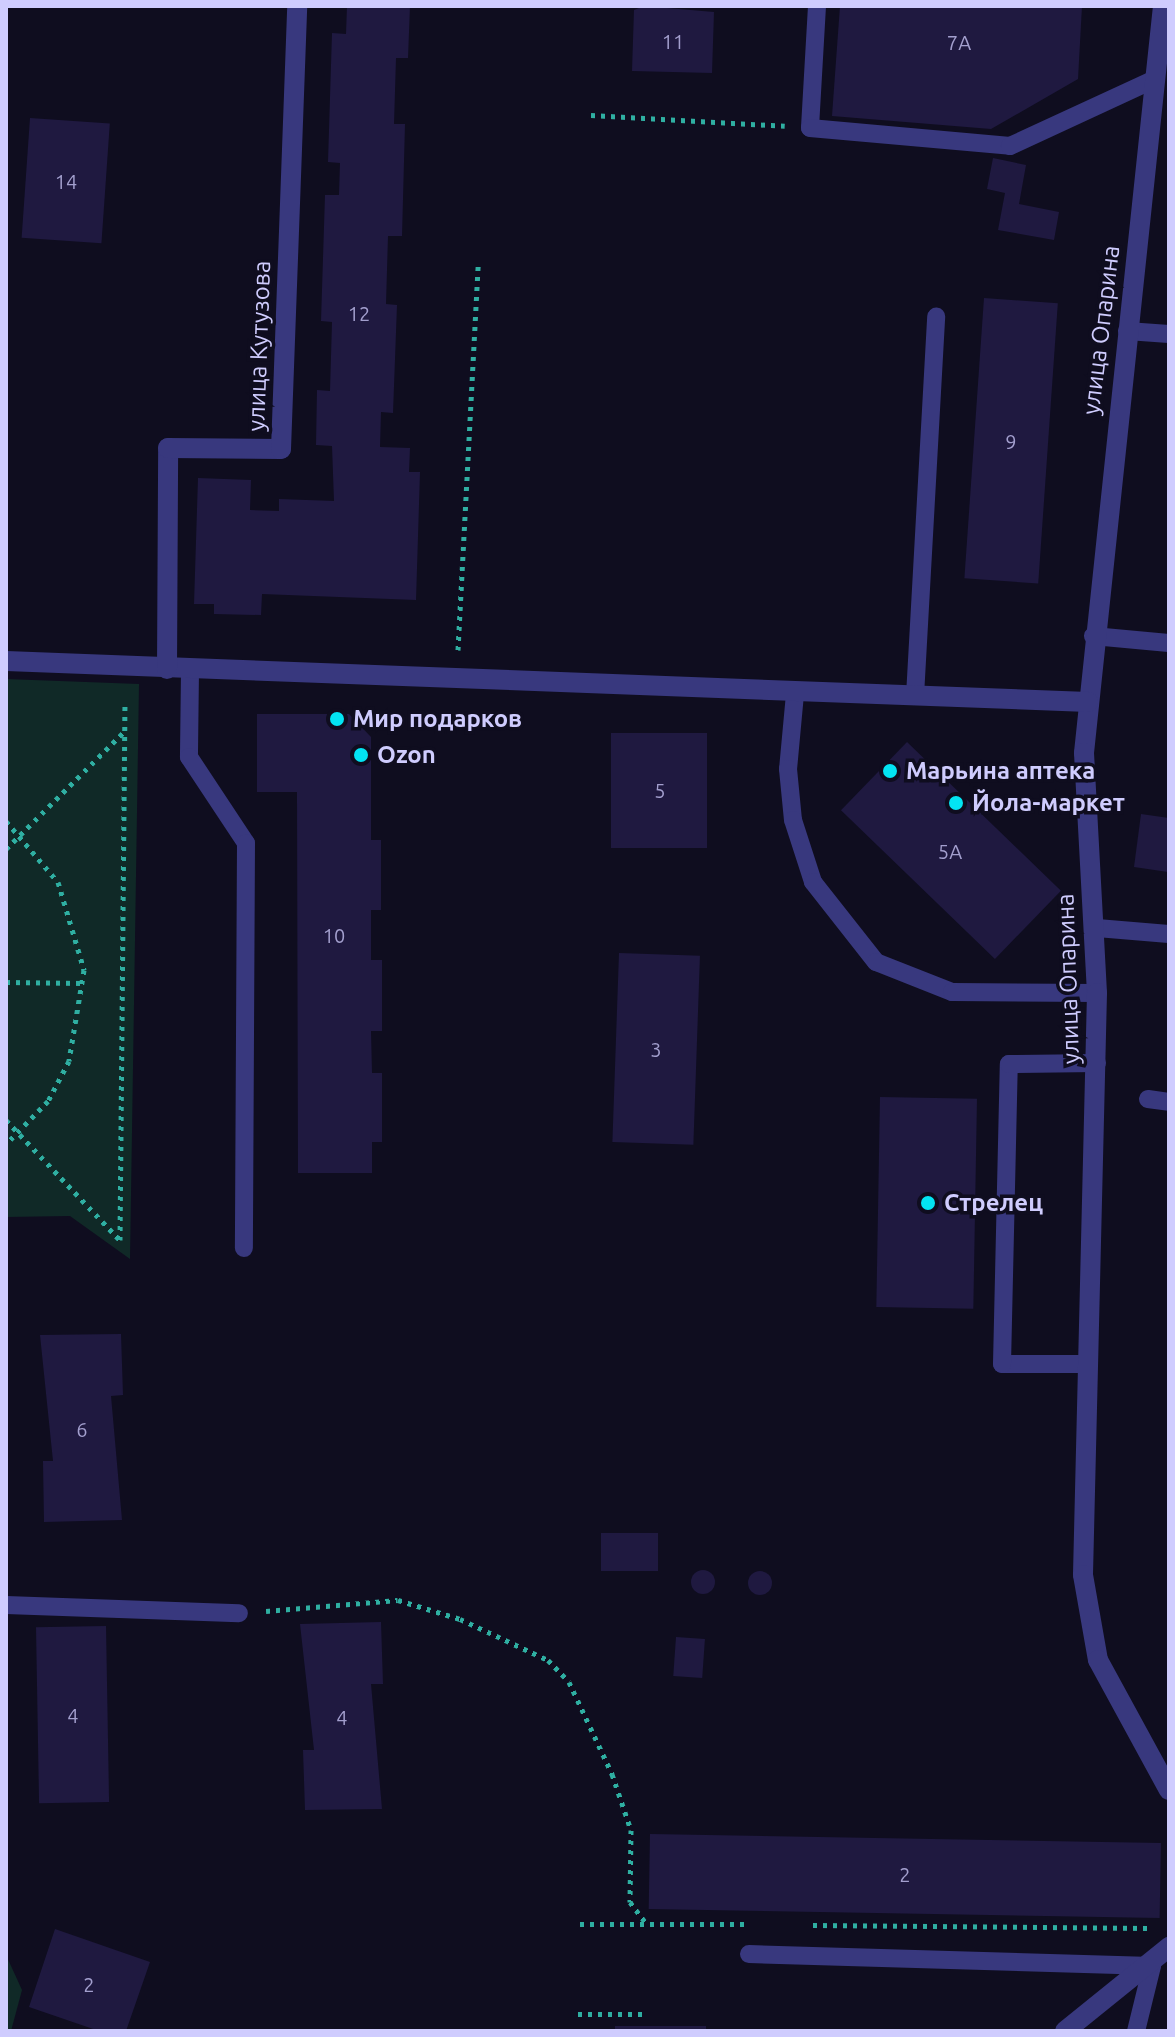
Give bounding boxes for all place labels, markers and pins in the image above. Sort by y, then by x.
place label: Мир подарков [353,705,522,733]
marker: Мир подарков [328,710,346,728]
place label: Ozon [377,741,436,769]
marker: Ozon [352,746,370,764]
place label: Марьина аптека [906,757,1095,785]
marker: Марьина аптека [881,762,899,780]
place label: Йола-маркет [972,789,1125,817]
marker: Йола-маркет [947,794,965,812]
place label: Стрелец [944,1189,1043,1217]
marker: Стрелец [919,1194,937,1212]

